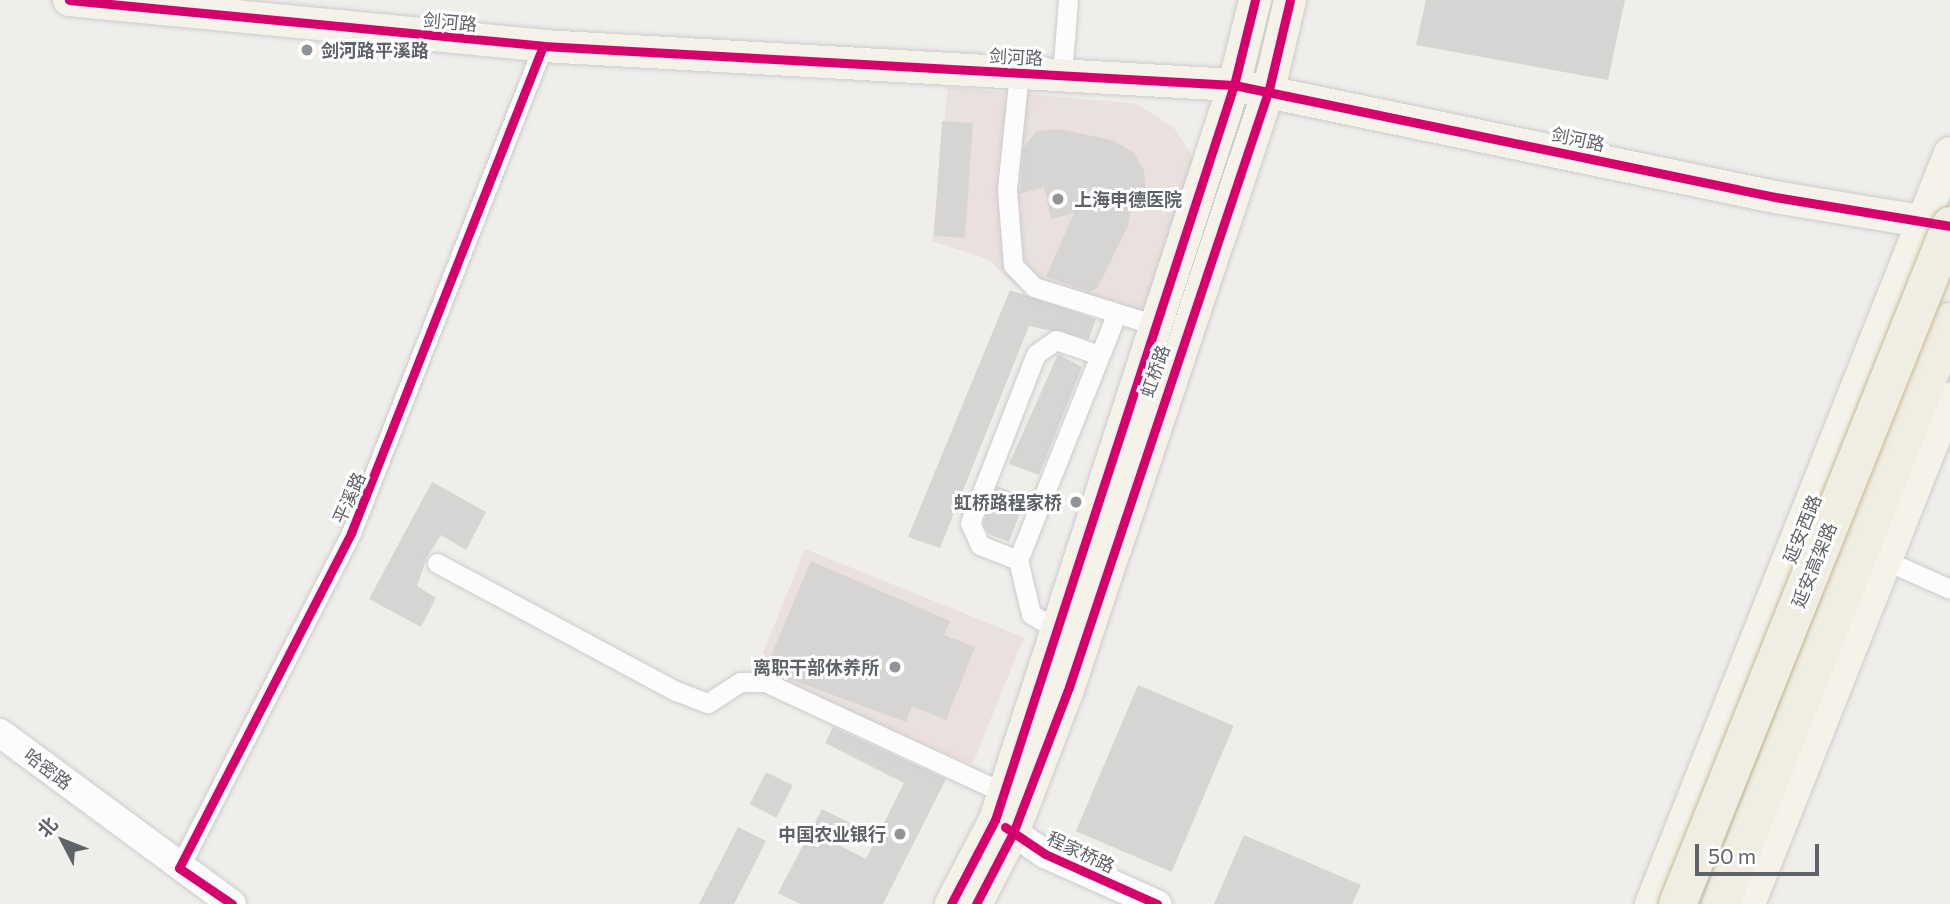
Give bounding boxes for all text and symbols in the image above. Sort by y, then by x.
street label: 剑河路 [422,9,478,35]
place label: 剑河路平溪路 [321,39,429,61]
marker: 剑河路平溪路 [299,42,315,58]
street label: 剑河路 [988,45,1044,69]
street label: 剑河路 [1549,123,1607,155]
place label: 上海申德医院 [1074,188,1182,210]
marker: 上海申德医院 [1048,189,1068,209]
street label: 虹桥路 [1136,342,1174,400]
street label: 平溪路 [328,469,370,527]
place label: 虹桥路程家桥 [954,491,1062,513]
street label: 延安西路 [1779,492,1825,566]
marker: 虹桥路程家桥 [1068,494,1084,510]
street label: 延安高架路 [1787,519,1841,611]
place label: 离职干部休养所 [753,656,879,678]
marker: 离职干部休养所 [885,657,905,677]
street label: 哈密路 [20,744,76,794]
north arrow [28,806,98,876]
text: 北 [32,812,62,841]
place label: 中国农业银行 [778,823,886,845]
marker: 中国农业银行 [892,826,908,842]
street label: 程家桥路 [1044,827,1118,877]
scale bar [1698,830,1822,874]
text: 50 m [1708,843,1756,868]

